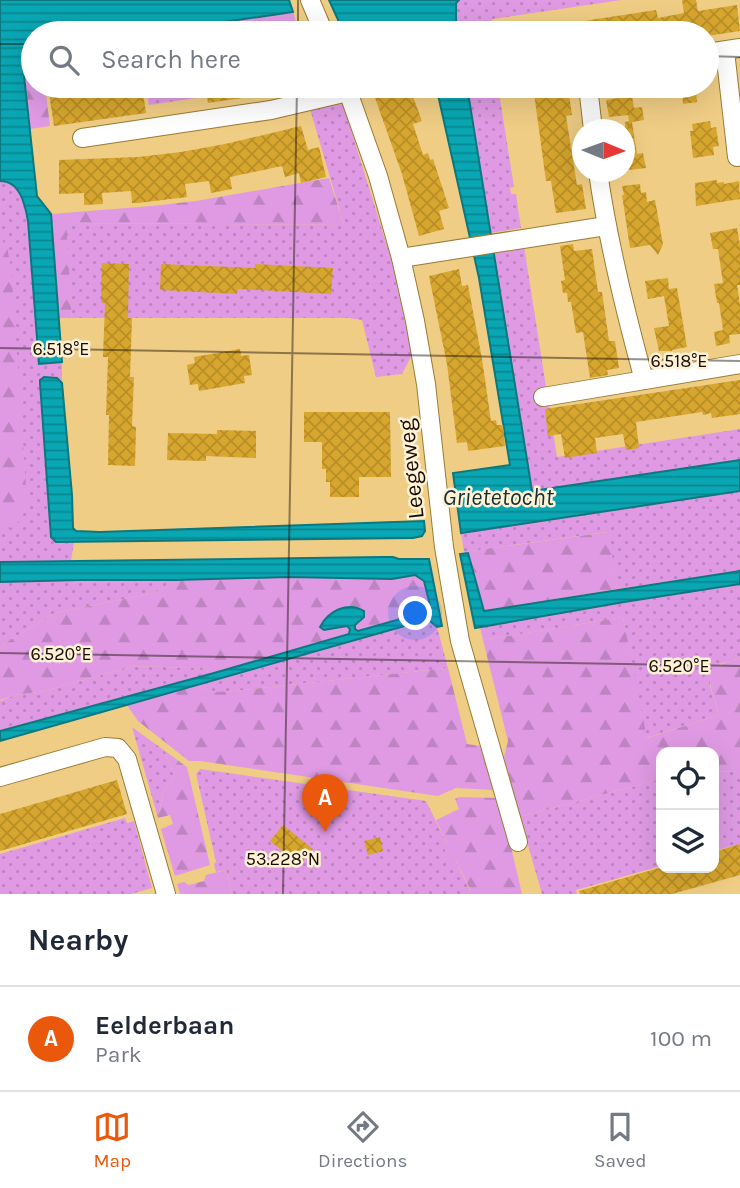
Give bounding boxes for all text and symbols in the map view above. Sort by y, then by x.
search box [21,21,719,98]
icon: search [45,41,83,79]
text: Search here [101,44,241,75]
north arrow [572,119,635,182]
text: 6.518°E [33,338,89,360]
text: 6.518°E [651,350,707,372]
street label: Leegeweg [392,418,430,520]
water label: Grietetocht [442,483,554,511]
your location [398,596,432,630]
text: 6.520°E [30,643,92,665]
text: 6.520°E [648,655,710,677]
map controls [656,747,719,873]
button: locate [656,747,719,810]
pin: A [302,774,348,832]
button: layers [656,810,719,873]
text: 53.228°N [246,848,320,870]
text: Nearby [28,922,128,958]
text: Eelderbaan [95,1010,234,1041]
text: A [44,1025,58,1052]
text: 100 m [650,1025,712,1052]
text: Park [95,1041,142,1068]
tab: Map [93,1108,131,1172]
tab: Directions [318,1108,407,1172]
tab: Saved [594,1108,647,1172]

